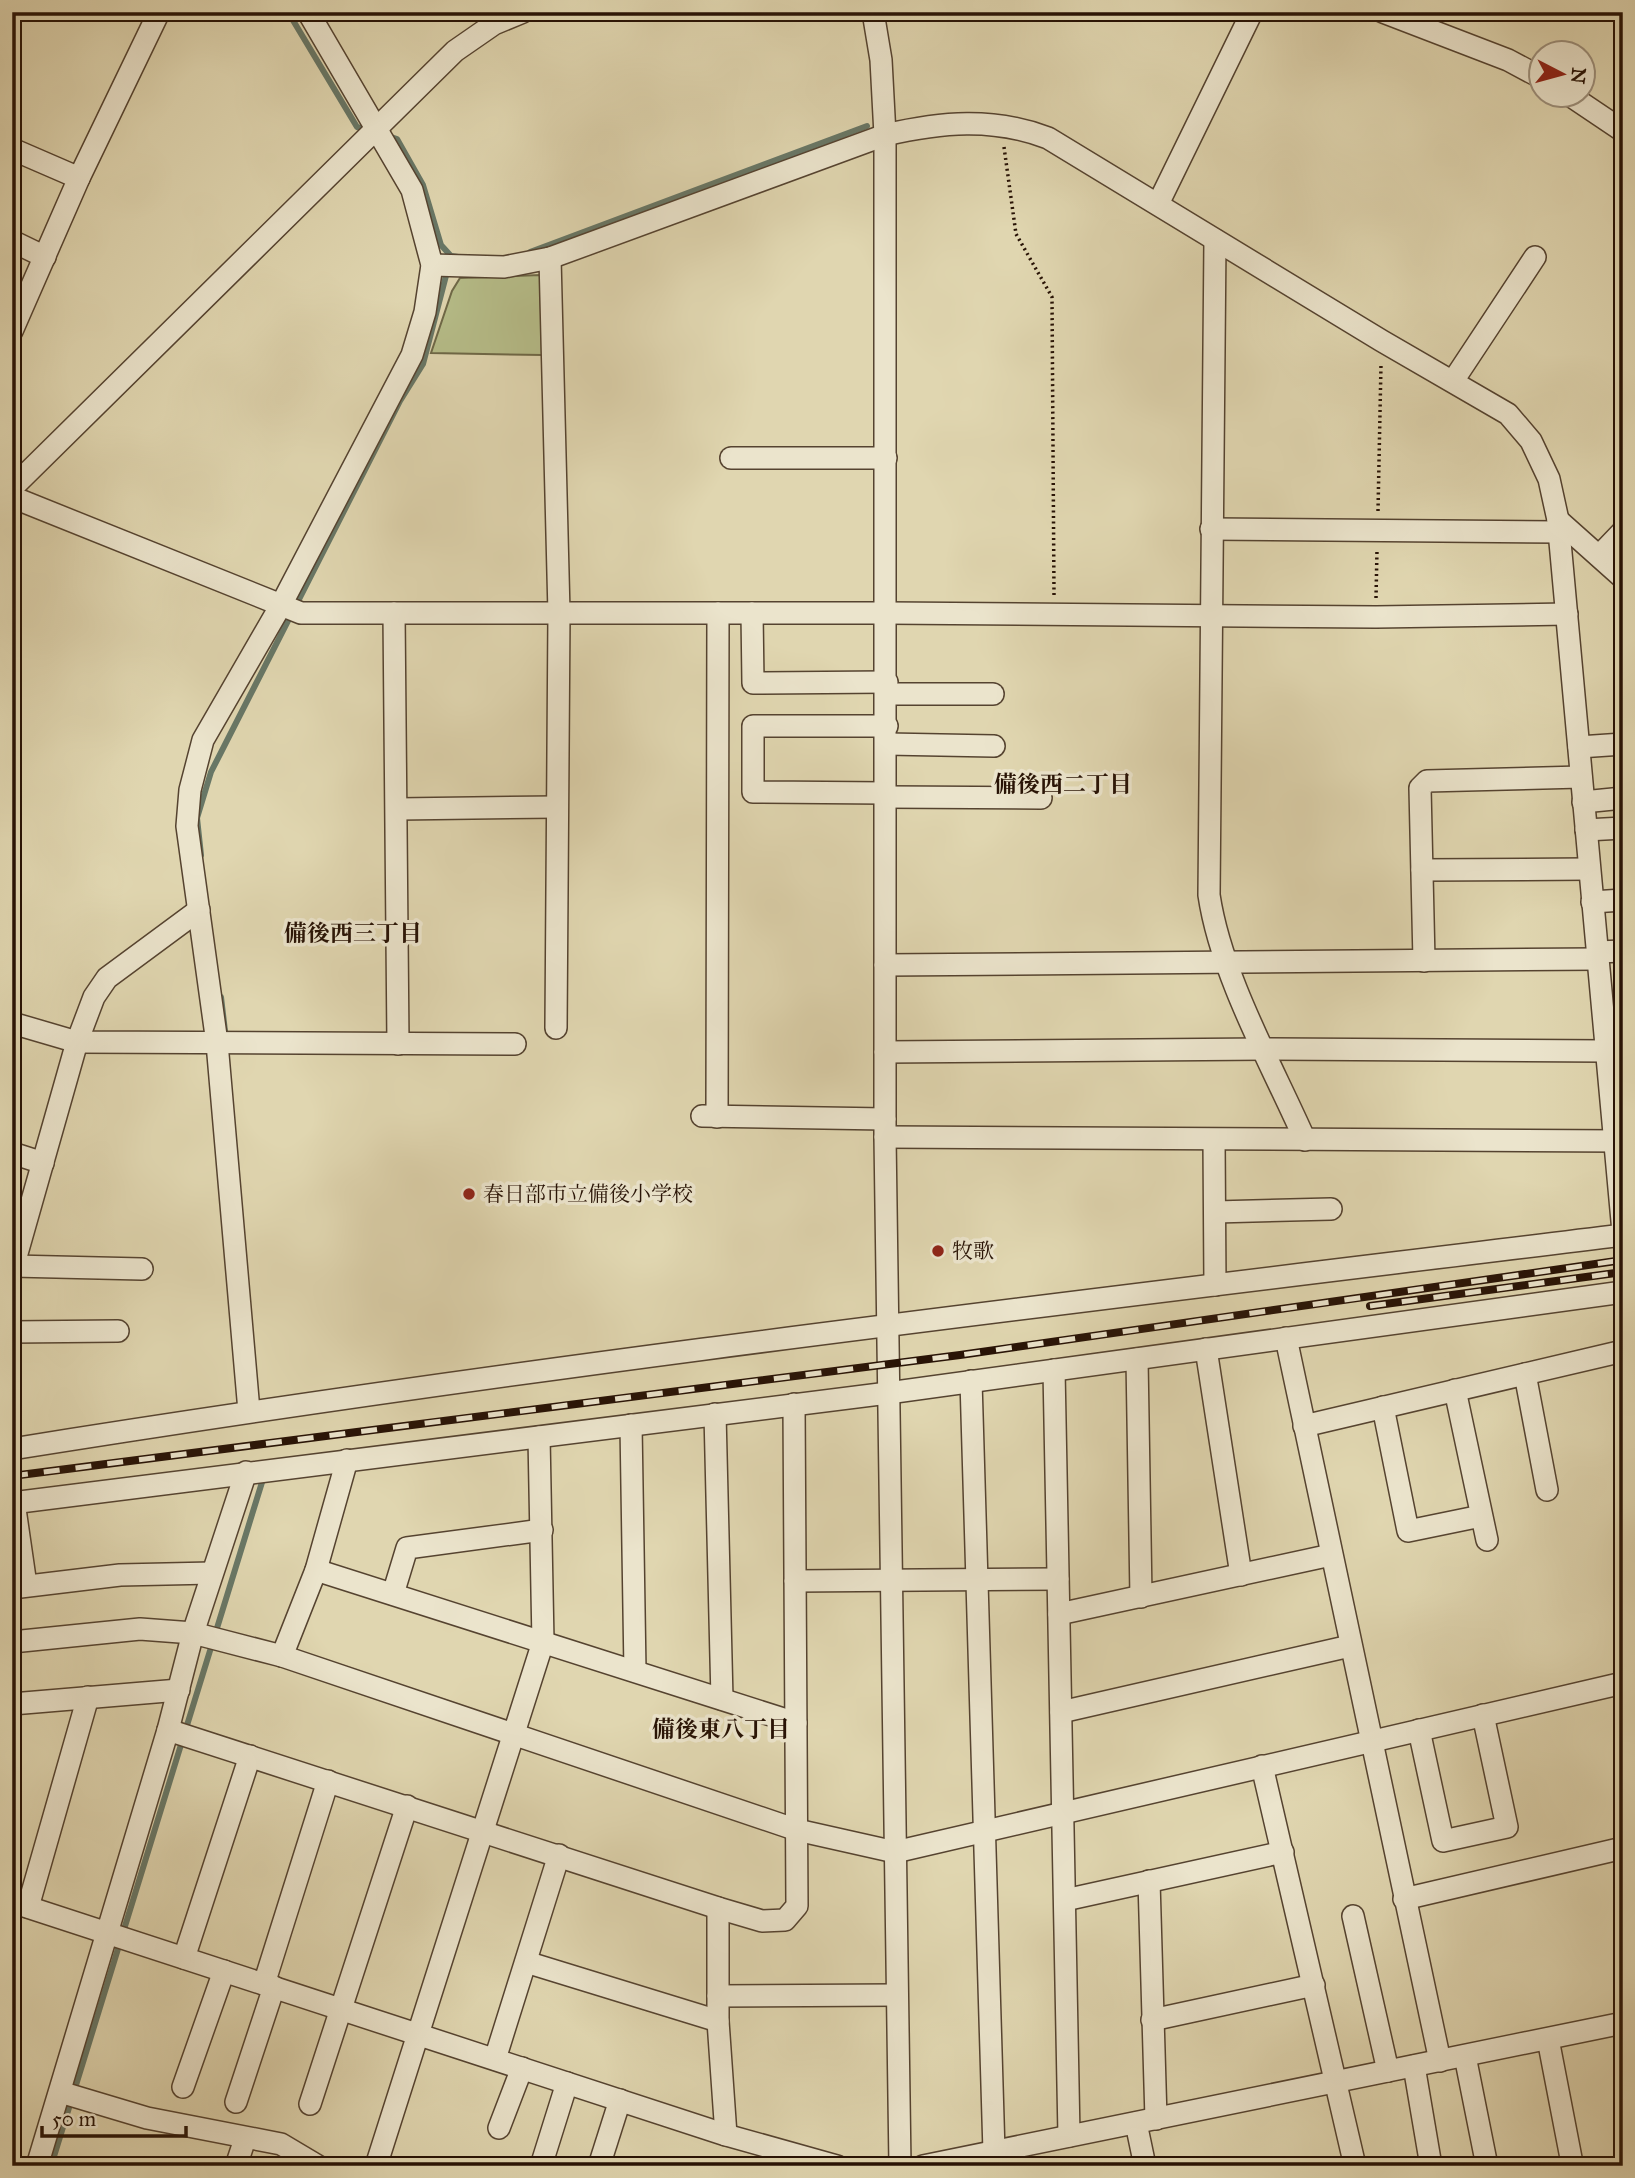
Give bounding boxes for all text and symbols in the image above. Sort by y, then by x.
north arrow [1526,38,1596,108]
text: N [1566,67,1591,85]
district label: 備後西二丁目 [994,770,1132,798]
district label: 備後西三丁目 [284,919,422,947]
place label: 春日部市立備後小学校 [483,1181,693,1207]
marker: 春日部市立備後小学校 [461,1186,477,1202]
place label: 牧歌 [952,1238,994,1264]
marker: 牧歌 [930,1243,946,1259]
district label: 備後東八丁目 [652,1715,790,1743]
scale bar [42,2094,186,2138]
text: 50 m [52,2106,97,2132]

